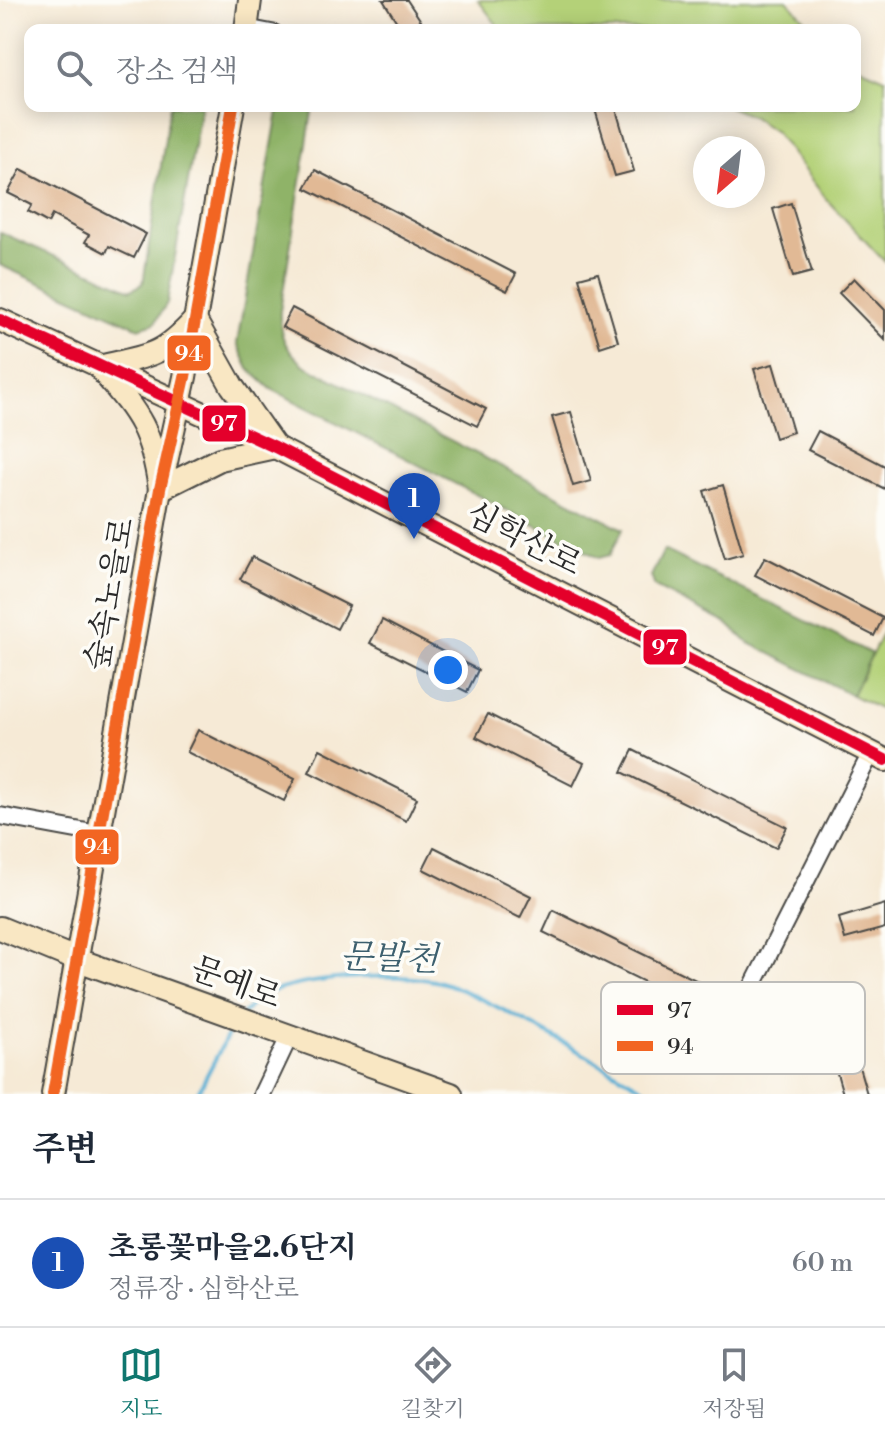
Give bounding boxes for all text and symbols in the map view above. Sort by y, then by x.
search box [24,24,861,112]
icon: search [52,46,96,90]
text: 장소 검색 [116,53,238,91]
north arrow [693,136,765,208]
line badge: 94 [166,334,212,372]
text: 94 [175,341,203,368]
line badge: 97 [201,404,247,443]
text: 97 [211,411,237,438]
pin: 1 [388,473,440,539]
street label: 심학산로 [460,493,588,585]
street label: 숲속노을로 [77,514,143,674]
line badge: 97 [642,628,688,666]
text: 97 [652,635,678,662]
your location [428,650,468,690]
line badge: 94 [74,828,120,866]
text: 94 [83,834,111,861]
water label: 문발천 [339,936,441,982]
street label: 문예로 [186,948,286,1018]
legend [601,982,865,1074]
text: 97 [667,998,691,1025]
text: 94 [667,1034,693,1061]
text: 주변 [32,1129,98,1171]
text: 초롱꽃마을2.6단지 [108,1229,357,1267]
text: 1 [52,1247,64,1279]
text: 60 m [792,1247,853,1279]
text: 정류장 · 심학산로 [108,1273,299,1305]
tab: 지도 [119,1343,163,1423]
tab: 길찾기 [401,1343,464,1423]
tab: 저장됨 [702,1343,766,1423]

